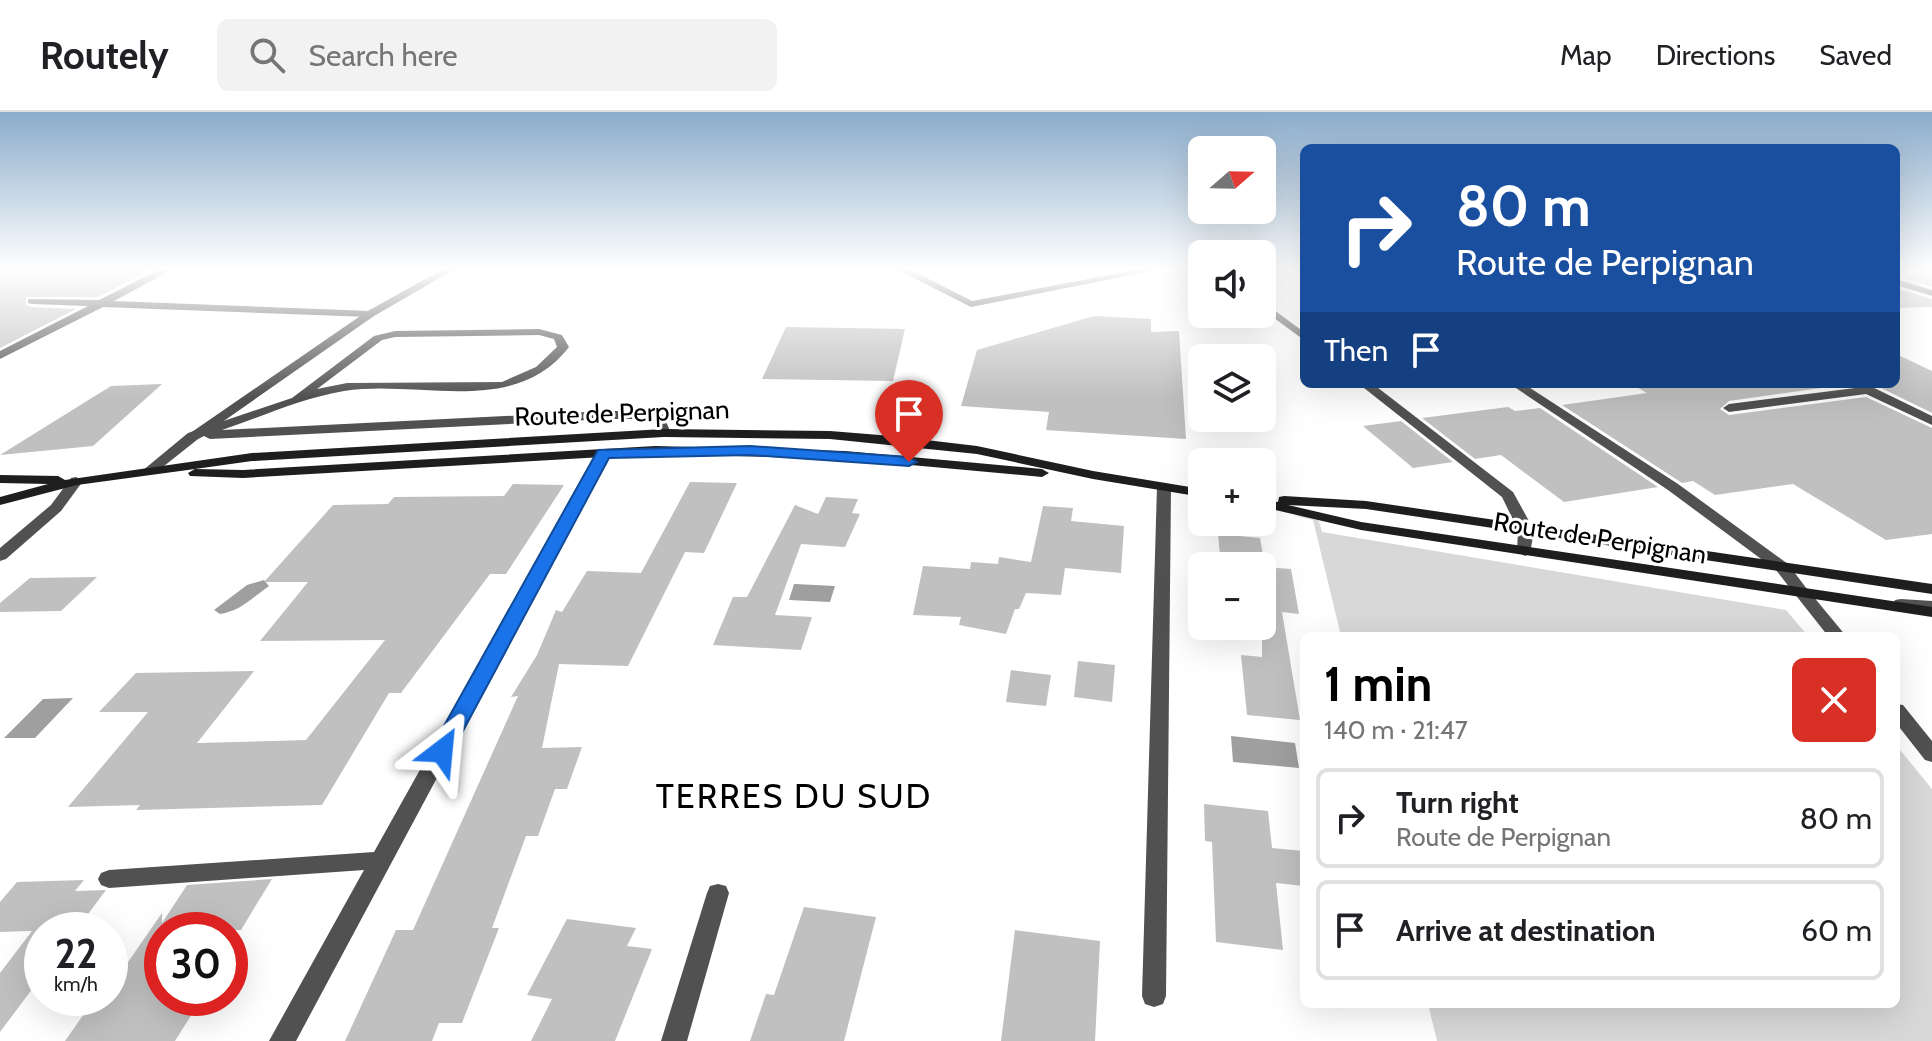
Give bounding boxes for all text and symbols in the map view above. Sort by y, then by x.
search box [217,19,777,91]
text: Routely [40,32,169,79]
icon: search [245,33,289,77]
text: Search here [309,37,458,74]
text: Map [1560,38,1612,72]
text: Directions [1656,38,1775,72]
text: Saved [1819,38,1892,72]
north arrow [1188,136,1276,224]
map controls [1188,136,1276,640]
text: 80 m [1456,172,1591,240]
icon: right [1324,176,1428,280]
button: sound [1188,240,1276,328]
text: Route de Perpignan [1456,240,1754,284]
icon: arrive [1404,328,1448,372]
text: Then [1324,332,1388,369]
button: layers [1188,344,1276,432]
pin [875,380,943,462]
icon: arrive [887,392,931,436]
street label: Route de Perpignan [514,393,730,433]
button: + [1188,448,1276,536]
street label: Route de Perpignan [1491,505,1709,571]
button: − [1188,552,1276,640]
text: 1 min [1324,655,1432,713]
button: close [1792,658,1876,742]
position arrow [400,709,484,793]
text: 140 m · 21:47 [1324,714,1468,746]
district label: TERRES DU SUD [656,775,932,817]
text: Turn right [1396,784,1519,821]
icon: right [1328,796,1372,840]
text: 80 m [1800,800,1872,837]
text: Route de Perpignan [1396,821,1611,853]
icon: arrive [1328,908,1372,952]
speed limit sign: 30 [144,912,248,1016]
text: Arrive at destination [1396,912,1656,949]
text: 60 m [1801,912,1872,949]
text: 22 [55,929,97,978]
text: km/h [54,972,98,996]

